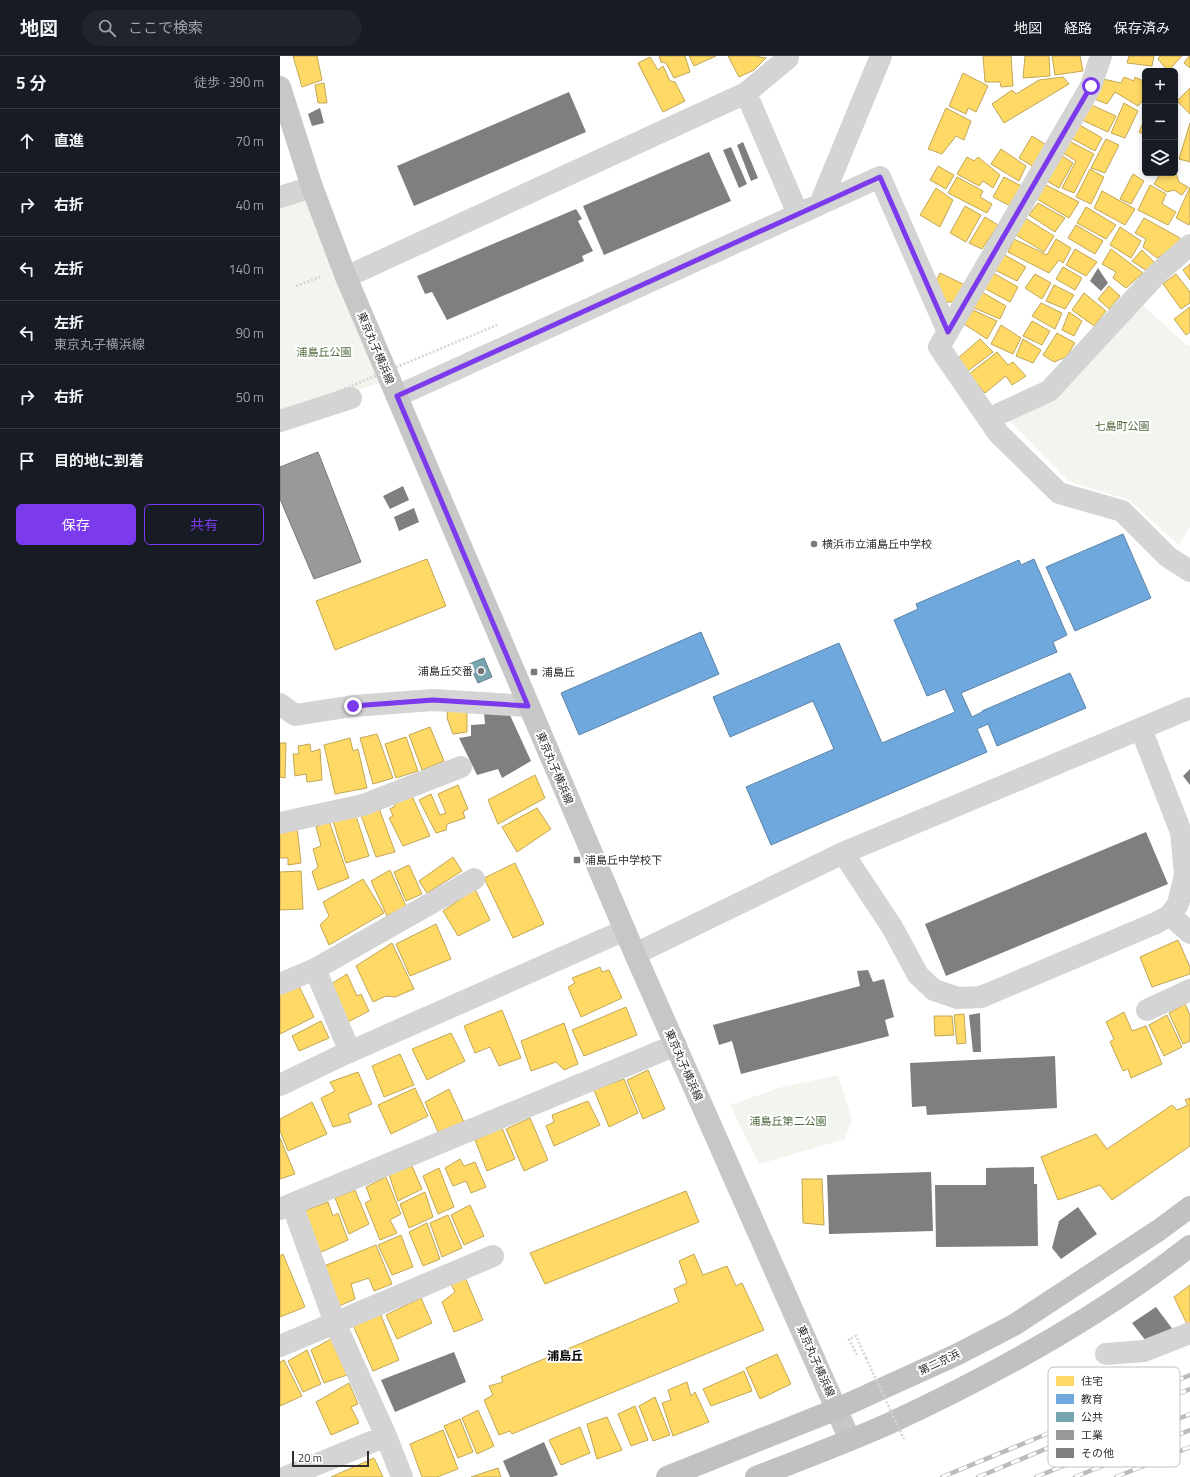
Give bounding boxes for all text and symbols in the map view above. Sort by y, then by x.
search box [82,10,362,46]
text: 地図 [20,13,58,42]
text: ここで検索 [128,16,203,39]
icon: search [96,17,118,39]
text: 地図 [1014,17,1042,38]
text: 経路 [1064,17,1092,38]
text: 保存済み [1114,17,1170,38]
map controls [1142,68,1178,176]
button: + [1142,68,1178,104]
text: 5 分 [16,70,46,96]
text: 徒歩 · 390 m [194,72,264,92]
route start [1082,77,1100,95]
button: − [1142,104,1178,140]
text: 直進 [54,129,84,152]
icon: ahead [16,130,38,152]
text: 70 m [236,131,264,151]
button: layers [1142,140,1178,176]
text: 右折 [54,193,84,216]
icon: right [16,194,38,216]
text: 40 m [236,195,264,215]
text: 左折 [54,257,84,280]
icon: left [16,258,38,280]
text: 140 m [228,259,264,279]
street label: 東京丸子横浜線 [354,309,398,387]
text: 左折 [54,311,84,334]
icon: left [16,322,38,344]
text: 90 m [236,323,264,343]
text: 東京丸子横浜線 [54,334,145,354]
park label: 浦島丘公園 [297,344,352,360]
text: 右折 [54,385,84,408]
icon: right [16,386,38,408]
text: 50 m [236,387,264,407]
park label: 七島町公園 [1095,418,1150,434]
text: 目的地に到着 [54,449,144,472]
icon: arrive [16,450,38,472]
button: 保存 [16,504,136,545]
button: 共有 [144,504,264,545]
place label: 横浜市立浦島丘中学校 [822,536,932,552]
marker: 横浜市立浦島丘中学校 [809,539,819,549]
place label: 浦島丘交番 [418,663,473,679]
place label: 浦島丘 [542,664,575,680]
marker: 浦島丘交番 [476,666,486,676]
marker: 浦島丘 [529,667,539,677]
route end [344,697,362,715]
street label: 東京丸子横浜線 [533,729,577,807]
place label: 浦島丘中学校下 [585,852,662,868]
marker: 浦島丘中学校下 [572,855,582,865]
street label: 東京丸子横浜線 [661,1027,707,1103]
park label: 浦島丘第二公園 [750,1113,827,1129]
street label: 東京丸子横浜線 [793,1323,839,1399]
street label: 第二京浜 [916,1345,962,1379]
district label: 浦島丘 [547,1346,583,1365]
legend [1048,1367,1180,1467]
text: 住宅 [1081,1373,1103,1389]
text: 教育 [1081,1391,1103,1407]
text: 公共 [1081,1409,1103,1425]
text: 工業 [1081,1427,1103,1443]
text: その他 [1081,1445,1114,1461]
scale bar [292,1449,369,1468]
text: 20 m [298,1450,322,1466]

